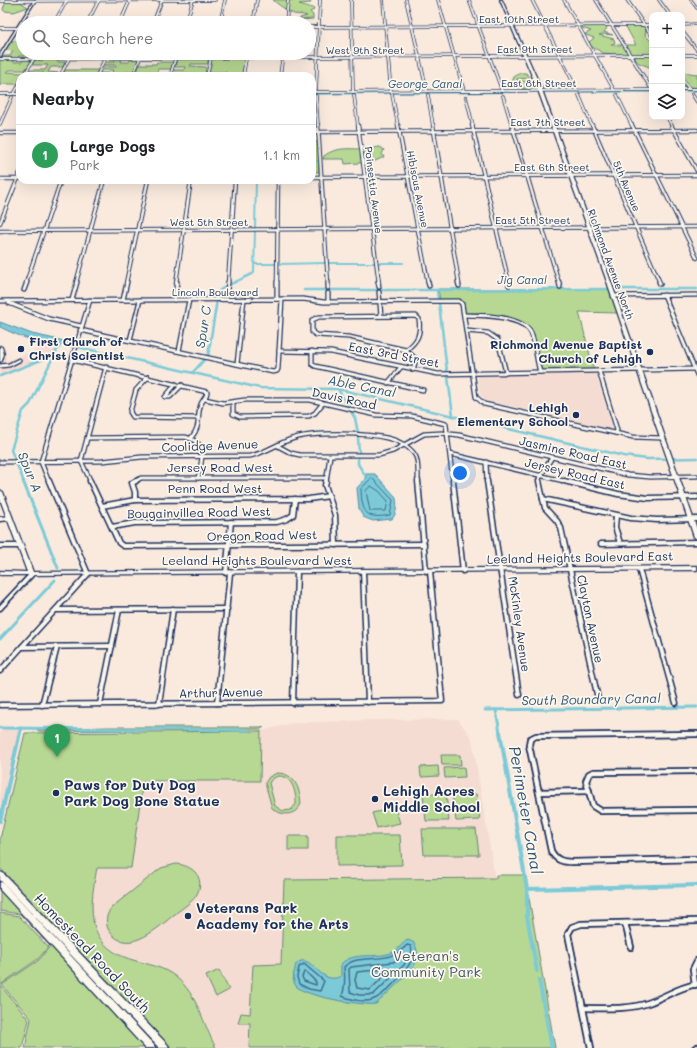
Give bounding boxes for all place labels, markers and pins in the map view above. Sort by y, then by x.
place label: First Church of Christ Scientist [29,333,124,363]
place label: Richmond Avenue Baptist Church of Lehigh [490,336,642,366]
marker: First Church of Christ Scientist [16,344,26,354]
marker: Richmond Avenue Baptist Church of Lehigh [645,347,655,357]
place label: Lehigh Elementary School [457,399,568,429]
marker: Lehigh Elementary School [571,410,581,420]
pin: 1 [44,724,70,757]
place label: Paws for Duty Dog Park Dog Bone Statue [64,775,219,810]
place label: Lehigh Acres Middle School [383,781,480,816]
marker: Paws for Duty Dog Park Dog Bone Statue [51,788,61,798]
marker: Lehigh Acres Middle School [370,794,380,804]
place label: Veterans Park Academy for the Arts [196,898,349,933]
marker: Veterans Park Academy for the Arts [183,911,193,921]

